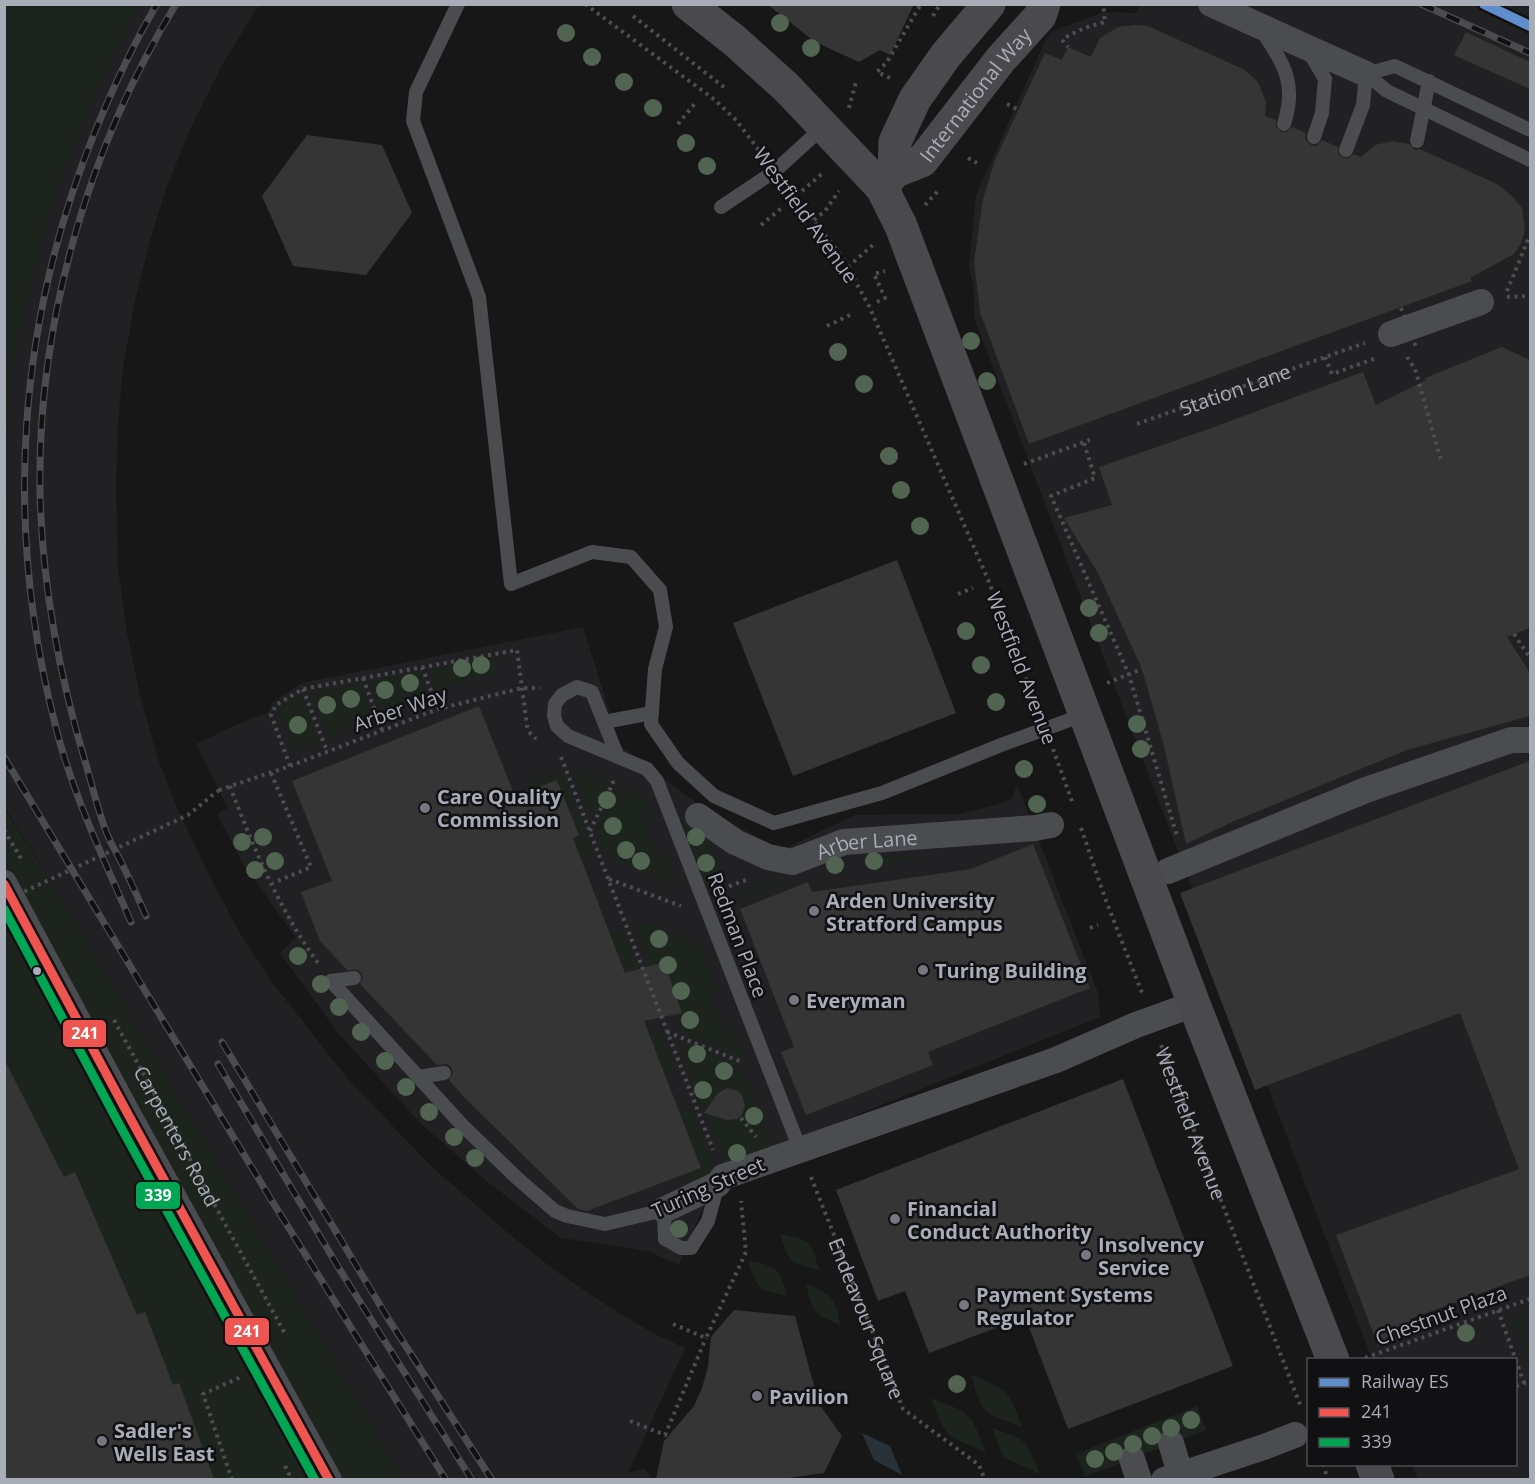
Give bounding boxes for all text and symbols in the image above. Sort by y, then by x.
street label: International Way [913,21,1038,167]
street label: Westfield Avenue [748,142,864,288]
street label: Station Lane [1176,357,1294,421]
street label: Westfield Avenue [980,588,1064,748]
street label: Arber Way [350,680,451,738]
place label: Care Quality Commission [437,783,562,833]
marker: Care Quality Commission [418,801,432,815]
street label: Arber Lane [812,823,918,865]
street label: Redman Place [702,869,774,1001]
place label: Arden University Stratford Campus [826,887,1003,937]
marker: Arden University Stratford Campus [807,904,821,918]
place label: Turing Building [935,957,1087,984]
marker: Turing Building [916,963,930,977]
unlabelled marker [31,965,43,977]
place label: Everyman [806,987,906,1014]
marker: Everyman [787,993,801,1007]
line badge: 241 [62,1019,107,1048]
text: 241 [71,1022,99,1044]
street label: Westfield Avenue [1150,1043,1233,1204]
street label: Carpenters Road [128,1061,227,1211]
street label: Turing Street [647,1150,769,1224]
line badge: 339 [135,1181,181,1210]
text: 339 [144,1184,172,1206]
place label: Financial Conduct Authority [907,1195,1092,1245]
marker: Financial Conduct Authority [888,1212,902,1226]
place label: Insolvency Service [1098,1231,1205,1281]
street label: Endeavour Square [823,1234,911,1403]
marker: Insolvency Service [1079,1248,1093,1262]
street label: Chestnut Plaza [1371,1279,1511,1351]
place label: Payment Systems Regulator [976,1281,1153,1331]
marker: Payment Systems Regulator [957,1298,971,1312]
line badge: 241 [224,1317,270,1346]
text: 241 [233,1320,261,1342]
legend [1307,1358,1517,1466]
text: Railway ES [1361,1369,1449,1393]
place label: Pavilion [769,1383,849,1410]
marker: Pavilion [750,1389,764,1403]
text: 241 [1361,1399,1392,1423]
place label: Sadler's Wells East [114,1417,215,1467]
text: 339 [1361,1429,1392,1453]
marker: Sadler's Wells East [95,1434,109,1448]

